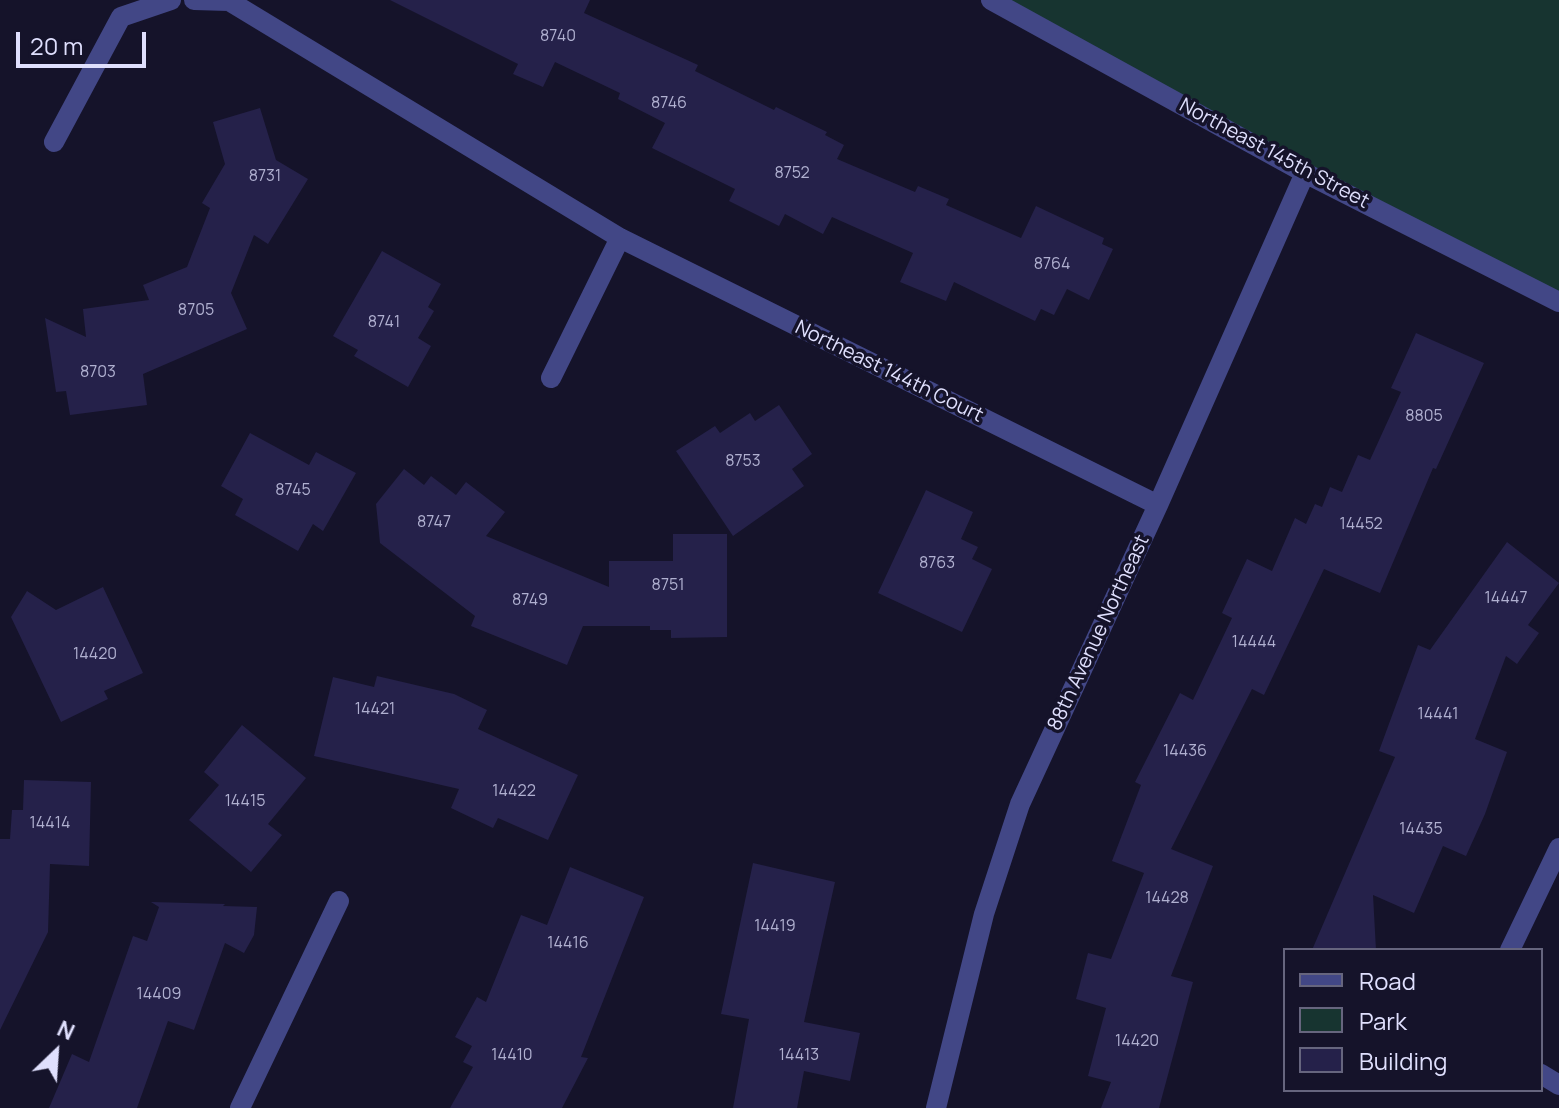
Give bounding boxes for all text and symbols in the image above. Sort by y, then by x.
scale bar [20,16,150,66]
house number: 8740 [540,27,576,47]
text: 20 m [30,29,83,62]
house number: 8746 [651,94,687,114]
street label: Northeast 145th Street [1175,94,1373,214]
house number: 8752 [774,164,810,184]
house number: 8731 [249,167,281,187]
house number: 8764 [1034,255,1070,275]
house number: 8705 [178,301,214,321]
house number: 8741 [368,313,400,333]
street label: Northeast 144th Court [791,316,987,428]
house number: 8703 [80,363,116,383]
house number: 8805 [1405,407,1443,427]
house number: 8753 [725,452,761,472]
house number: 8745 [275,481,311,501]
house number: 8747 [417,513,451,533]
house number: 14452 [1339,515,1383,535]
street label: 88th Avenue Northeast [1043,531,1155,735]
house number: 8763 [919,554,955,574]
house number: 8751 [652,576,684,596]
house number: 14447 [1485,589,1527,609]
house number: 8749 [512,591,548,611]
house number: 14444 [1232,633,1276,653]
house number: 14420 [73,645,117,665]
house number: 14421 [355,700,395,720]
house number: 14441 [1417,705,1459,725]
house number: 14436 [1163,742,1207,762]
house number: 14422 [492,782,536,802]
house number: 14415 [225,792,265,812]
house number: 14414 [30,814,70,834]
house number: 14435 [1399,820,1443,840]
house number: 14428 [1145,889,1189,909]
house number: 14419 [754,917,796,937]
house number: 14416 [547,934,589,954]
legend [1283,948,1543,1092]
text: Road [1359,964,1416,997]
house number: 14409 [137,985,181,1005]
text: Park [1359,1004,1407,1037]
north arrow [16,1012,96,1092]
text: N [53,1013,80,1047]
house number: 14420 [1115,1032,1159,1052]
text: Building [1359,1044,1447,1077]
house number: 14410 [491,1046,533,1066]
house number: 14413 [779,1046,819,1066]

